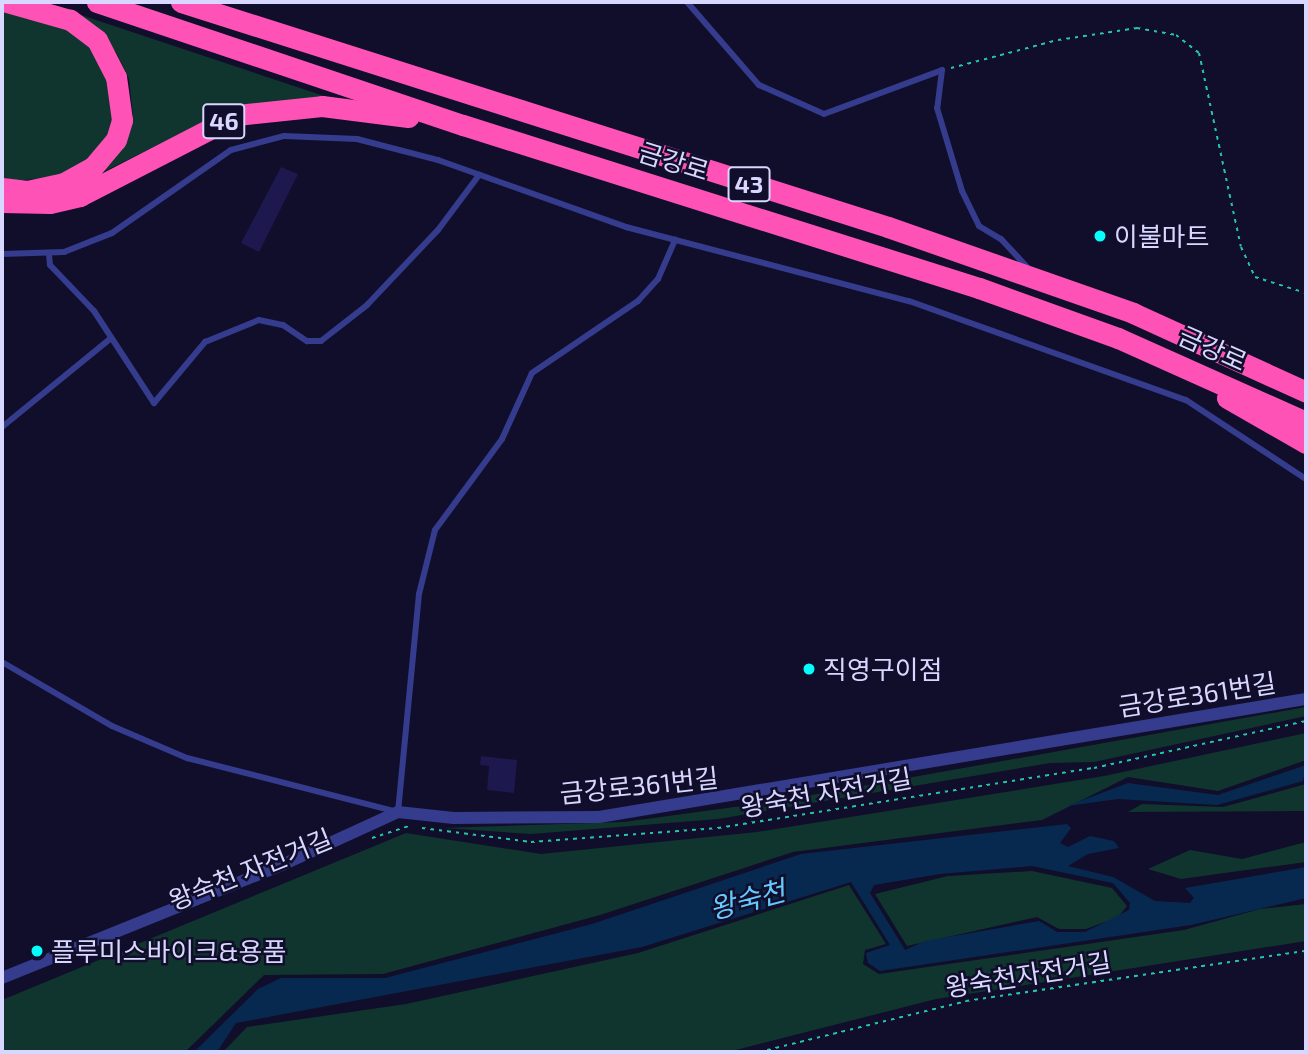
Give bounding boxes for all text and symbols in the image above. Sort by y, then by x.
road number: 46 [201,100,247,141]
street label: 금강로 [635,136,713,186]
road number: 43 [726,164,772,204]
place label: 이불마트 [1114,220,1210,252]
marker: 이불마트 [1092,228,1108,244]
street label: 금강로 [1174,319,1252,377]
place label: 직영구이점 [823,653,943,685]
marker: 직영구이점 [801,661,817,677]
street label: 금강로361번길 [1116,666,1278,722]
street label: 금강로361번길 [558,761,720,809]
street label: 왕숙천 자전거길 [738,762,914,822]
street label: 왕숙천 자전거길 [164,822,336,916]
water label: 왕숙천 [705,873,789,925]
place label: 플루미스바이크&용품 [51,935,286,967]
marker: 플루미스바이크&용품 [29,943,45,959]
street label: 왕숙천자전거길 [943,945,1113,1003]

